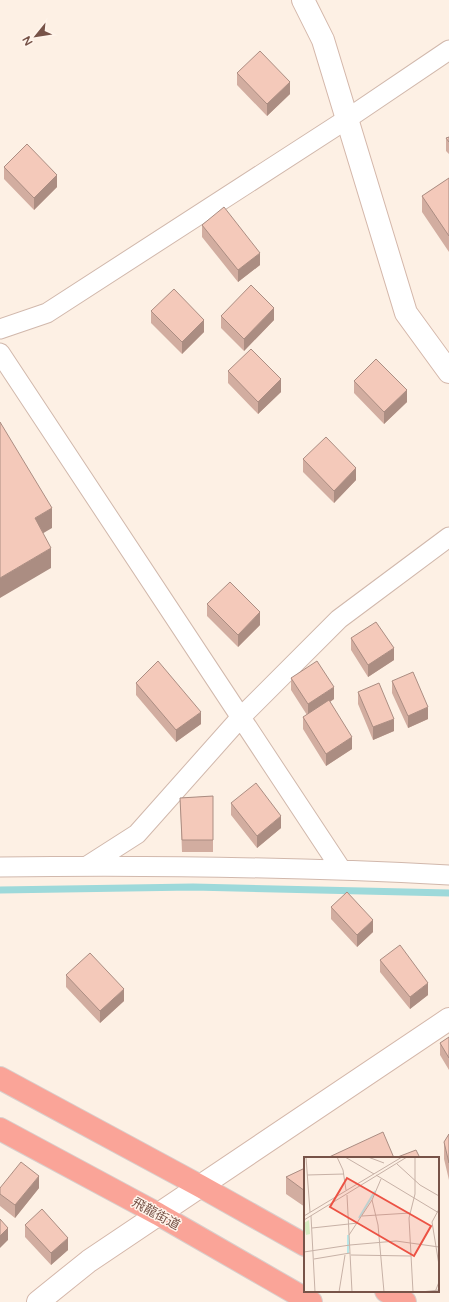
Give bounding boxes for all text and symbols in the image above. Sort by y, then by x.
north arrow [16,16,56,56]
text: N [20,34,36,48]
inset map [304,1157,439,1292]
street label: 飛龍街道 [129,1194,183,1234]

